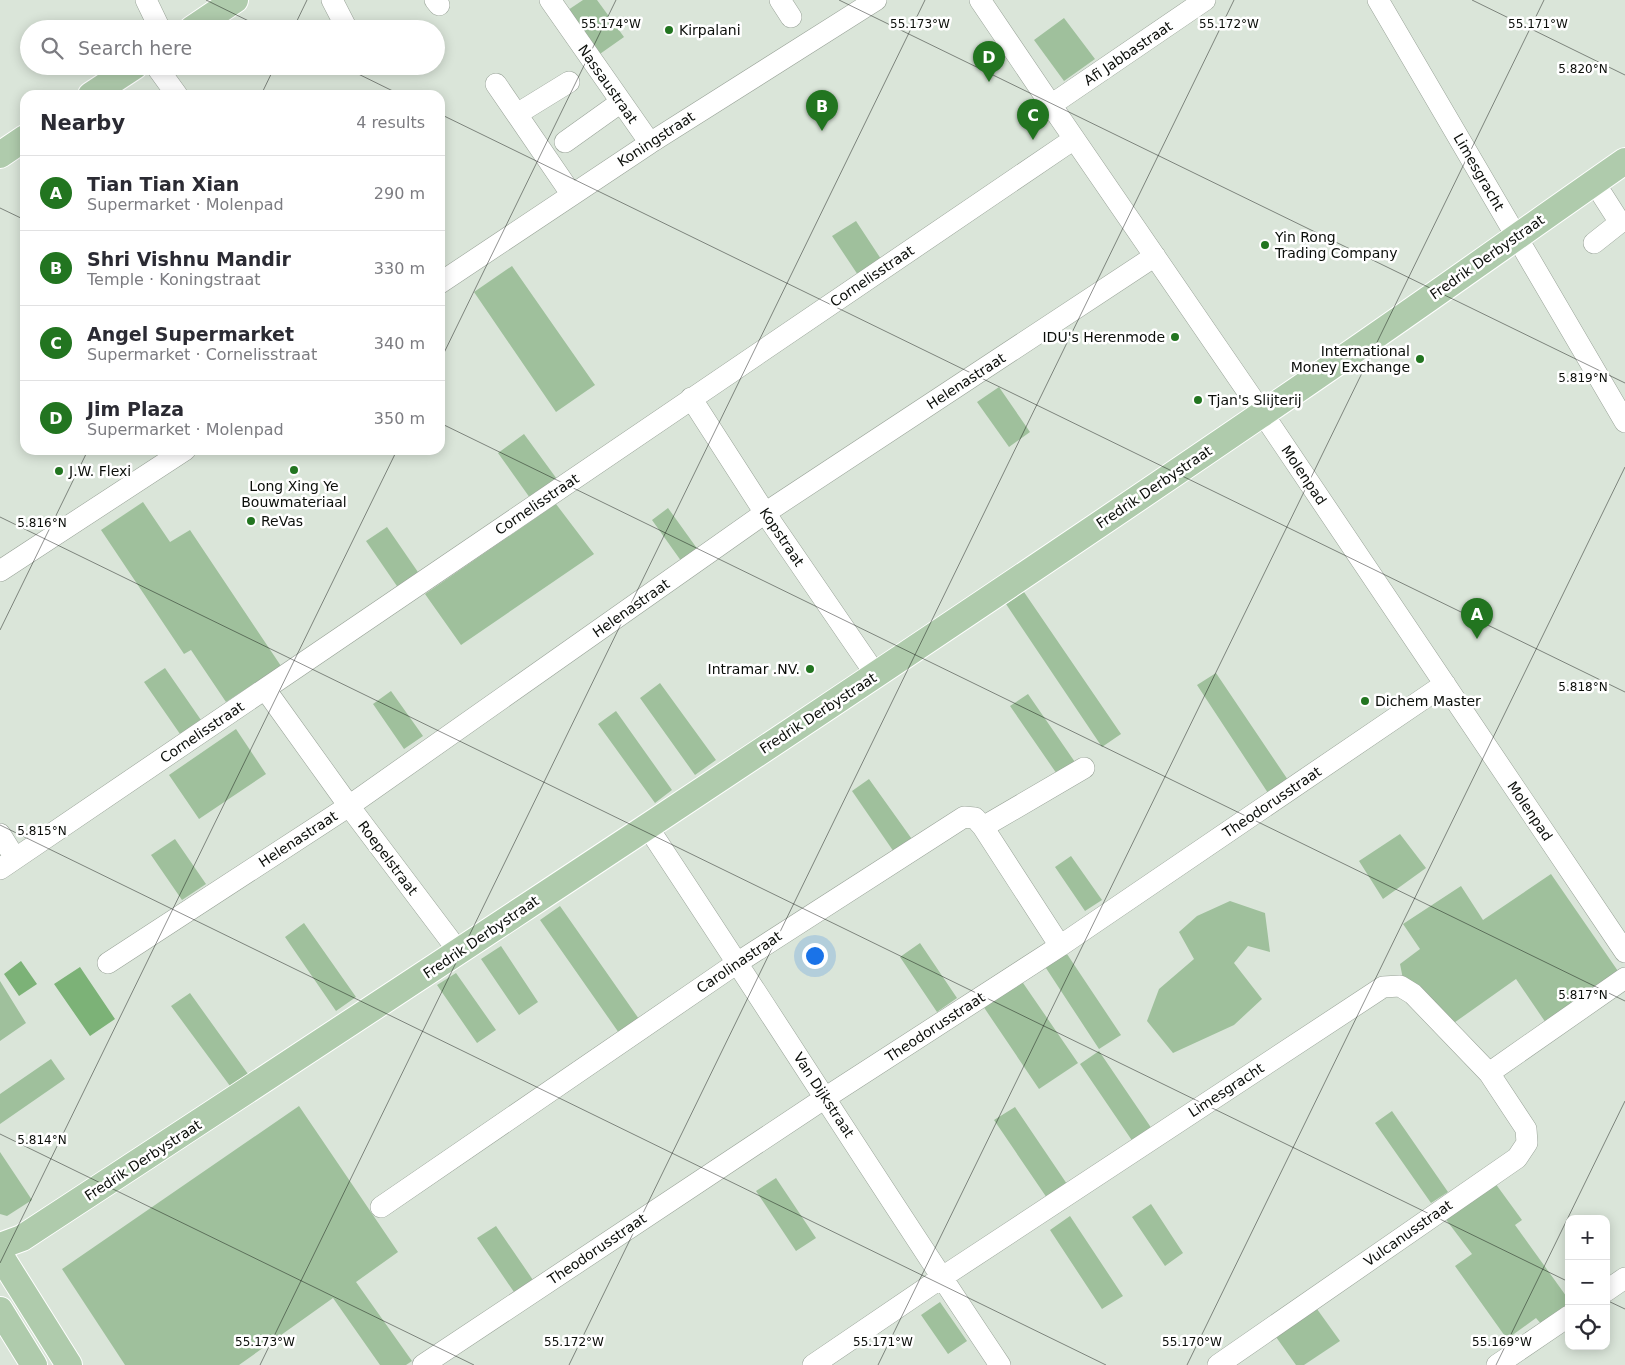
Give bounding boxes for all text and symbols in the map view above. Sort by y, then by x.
text: 55.174°W [581,17,641,31]
text: 55.173°W [890,17,950,31]
street label: Afi Jabbastraat [1081,17,1176,88]
text: 55.172°W [1199,17,1259,31]
text: 55.171°W [1508,17,1568,31]
search box [20,20,445,75]
place label: Kirpalani [679,22,741,38]
marker: Kirpalani [663,24,675,36]
icon: search [38,34,66,62]
text: Search here [78,37,192,59]
pin: D [973,41,1005,82]
street label: Nassaustraat [575,42,641,127]
text: 5.820°N [1558,62,1608,76]
pin: B [806,90,838,131]
pin: C [1017,99,1049,140]
street label: Koningstraat [614,108,698,170]
text: Nearby [40,111,125,135]
text: 4 results [356,113,425,132]
street label: Limesgracht [1450,131,1508,214]
text: Tian Tian Xian [87,173,239,195]
text: A [50,184,62,203]
text: 290 m [374,184,425,203]
text: Supermarket · Molenpad [87,195,284,214]
street label: Fredrik Derbystraat [1427,211,1548,302]
place label: Yin Rong Trading Company [1274,229,1397,261]
marker: Yin Rong Trading Company [1259,239,1271,251]
street label: Cornelisstraat [827,242,917,310]
text: Shri Vishnu Mandir [87,248,291,270]
text: B [50,259,62,278]
text: 330 m [374,259,425,278]
text: Temple · Koningstraat [87,270,261,289]
text: Angel Supermarket [87,323,294,345]
place label: IDU's Herenmode [1042,329,1165,345]
marker: IDU's Herenmode [1169,331,1181,343]
text: C [50,334,62,353]
text: 340 m [374,334,425,353]
place label: International Money Exchange [1291,343,1410,375]
text: Supermarket · Cornelisstraat [87,345,317,364]
street label: Helenastraat [924,349,1009,412]
marker: International Money Exchange [1414,353,1426,365]
text: 5.819°N [1558,371,1608,385]
place label: Tjan's Slijterij [1207,392,1302,408]
marker: Tjan's Slijterij [1192,394,1204,406]
text: Jim Plaza [87,398,184,420]
text: D [49,409,63,428]
text: 350 m [374,409,425,428]
text: Supermarket · Molenpad [87,420,284,439]
street label: Fredrik Derbystraat [1093,442,1215,532]
street label: Molenpad [1278,442,1330,508]
place label: J.W. Flexi [68,463,131,479]
marker: Long Xing Ye Bouwmateriaal [288,464,300,476]
marker: J.W. Flexi [53,465,65,477]
street label: Cornelisstraat [492,470,582,538]
place label: Long Xing Ye Bouwmateriaal [241,478,347,510]
street label: Kopstraat [757,505,808,570]
place label: ReVas [261,513,303,529]
marker: ReVas [245,515,257,527]
text: 5.816°N [17,516,67,530]
street label: Helenastraat [589,575,673,640]
pin: A [1461,598,1493,639]
place label: Intramar .NV. [708,661,800,677]
marker: Intramar .NV. [804,663,816,675]
street label: Fredrik Derbystraat [757,669,880,757]
text: 5.818°N [1558,680,1608,694]
place label: Dichem Master [1375,693,1481,709]
marker: Dichem Master [1359,695,1371,707]
street label: Cornelisstraat [157,698,247,766]
street label: Theodorusstraat [1219,763,1325,841]
street label: Molenpad [1504,778,1556,844]
street label: Helenastraat [256,807,341,870]
street label: Roepelstraat [355,818,421,899]
text: 5.815°N [17,824,67,838]
street label: Fredrik Derbystraat [420,892,542,982]
street label: Carolinastraat [694,927,785,996]
your location [802,943,828,969]
text: 5.817°N [1558,988,1608,1002]
street label: Theodorusstraat [882,989,988,1066]
street label: Van Dijkstraat [791,1049,858,1141]
street label: Limesgracht [1185,1059,1267,1120]
street label: Fredrik Derbystraat [82,1116,205,1204]
text: 5.814°N [17,1133,67,1147]
street label: Vulcanusstraat [1361,1196,1456,1269]
street label: Theodorusstraat [544,1210,650,1288]
map controls [1565,1215,1610,1350]
button: + [1565,1215,1610,1260]
button: − [1565,1260,1610,1305]
button: locate [1565,1305,1610,1350]
text: 55.173°W [235,1335,295,1349]
text: 55.172°W [544,1335,604,1349]
text: 55.171°W [853,1335,913,1349]
text: 55.170°W [1162,1335,1222,1349]
text: 55.169°W [1472,1335,1532,1349]

